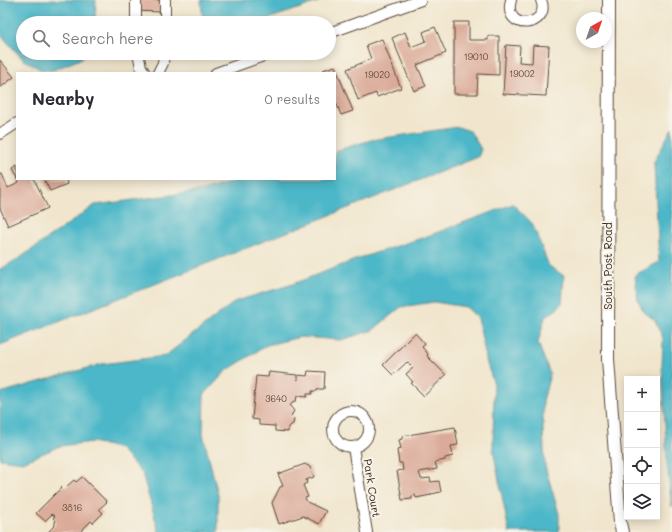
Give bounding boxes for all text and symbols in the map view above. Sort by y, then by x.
north arrow [576,12,612,48]
search box [16,16,336,60]
icon: search [30,27,52,49]
text: Search here [62,28,153,48]
house number: 19010 [464,51,489,62]
house number: 19002 [509,68,535,79]
house number: 19020 [364,69,390,80]
text: Nearby [32,87,94,109]
text: 0 results [265,90,320,107]
street label: South Post Road [600,222,615,310]
map controls [624,376,660,520]
button: + [624,376,660,412]
house number: 3640 [265,393,287,404]
button: − [624,412,660,448]
button: locate [624,448,660,484]
street label: Park Court [360,458,385,518]
button: layers [624,484,660,520]
house number: 3816 [62,502,82,513]

